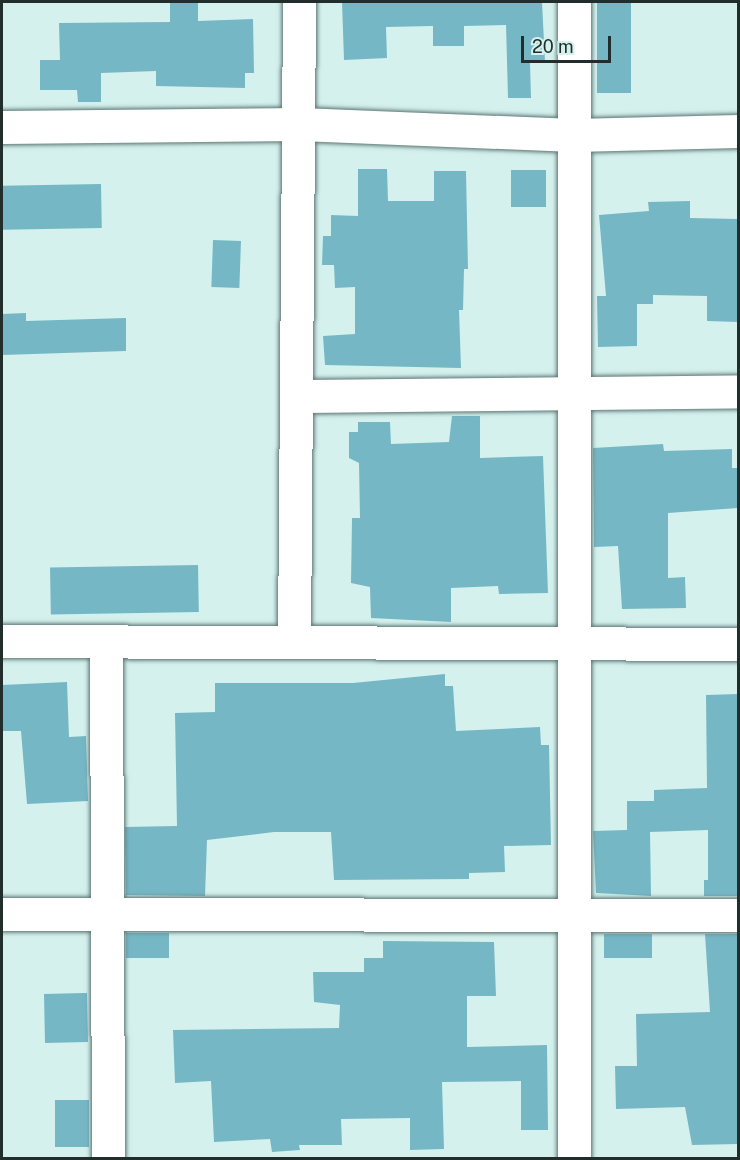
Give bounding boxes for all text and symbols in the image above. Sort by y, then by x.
scale bar [524,24,614,62]
text: 20 m [532,36,574,57]

